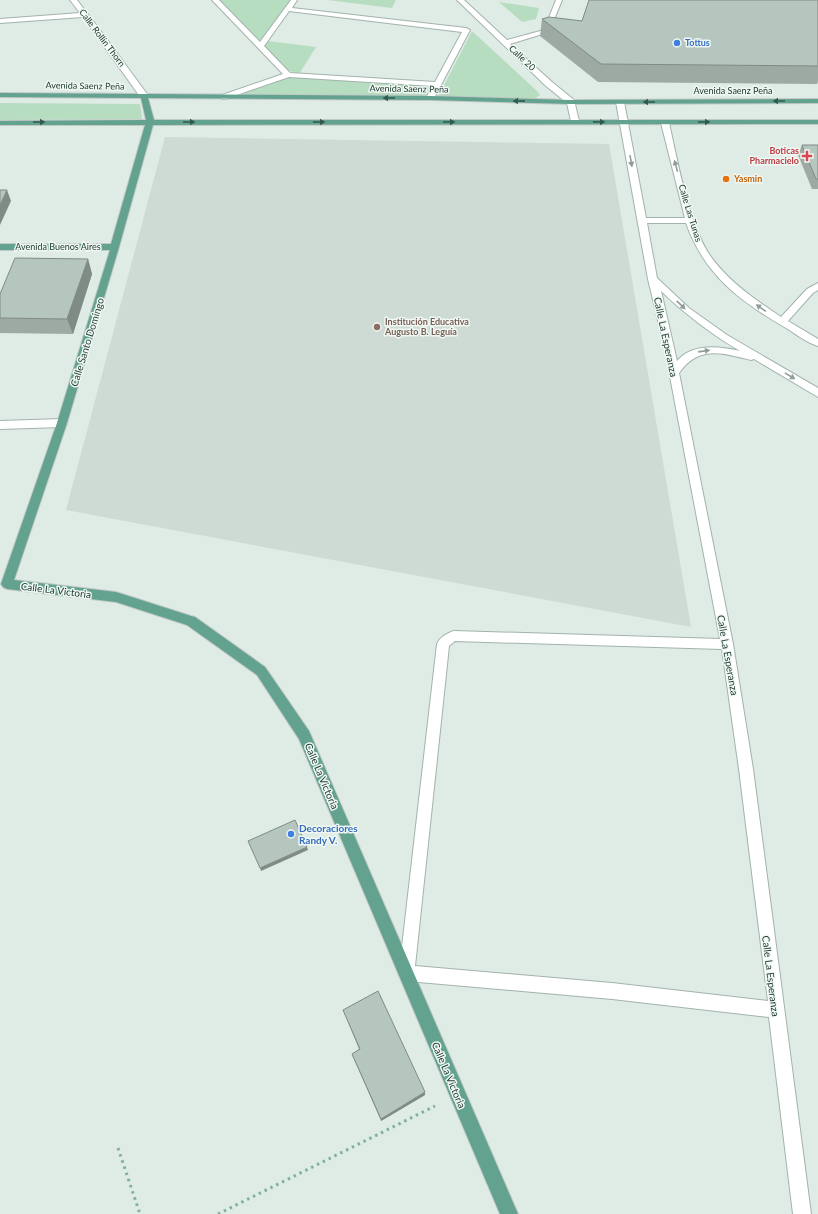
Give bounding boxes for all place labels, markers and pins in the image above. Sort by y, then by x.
place label: Tottus [685,37,710,48]
marker: Tottus [672,38,682,48]
place label: Boticas Pharmacielo [750,145,799,166]
marker: Boticas Pharmacielo [802,151,812,161]
place label: Yasmin [733,173,762,184]
marker: Yasmin [721,174,731,184]
place label: Institución Educativa Augusto B. Leguía [384,316,469,337]
marker: Institución Educativa Augusto B. Leguía [372,322,382,332]
place label: Decoraciores Randy V. [299,822,358,846]
marker: Decoraciores Randy V. [286,829,296,839]

